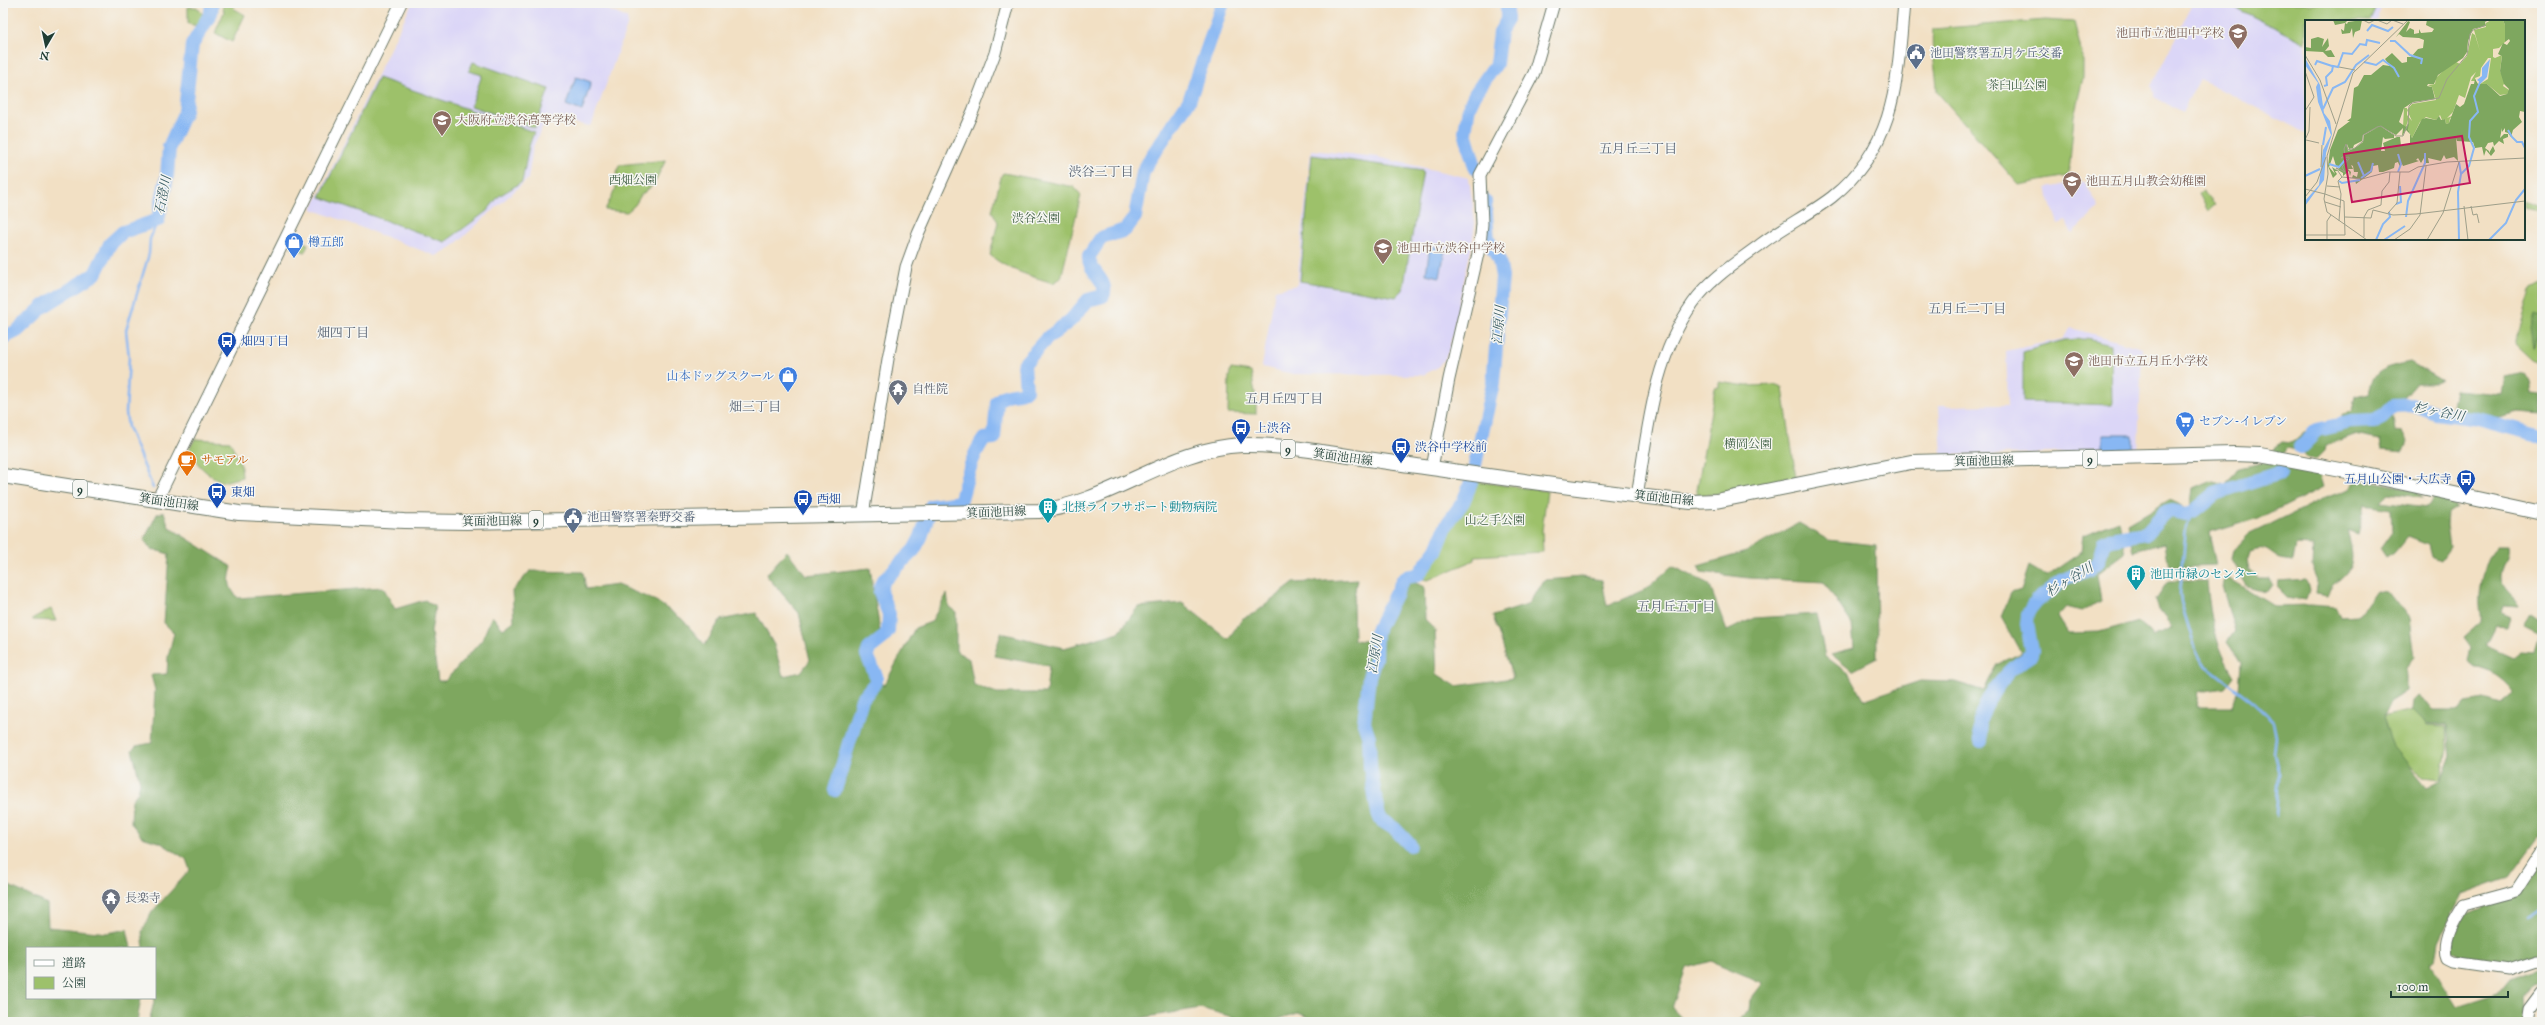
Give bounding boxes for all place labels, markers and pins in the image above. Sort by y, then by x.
school or university icon: 池田市立池田中学校 [2227,22,2249,50]
place label: 池田市立池田中学校 [2116,26,2224,40]
public building icon: 池田警察署五月ケ丘交番 [1905,42,1927,70]
place label: 池田警察署五月ケ丘交番 [1930,46,2062,60]
school or university icon: 大阪府立渋谷高等学校 [431,109,453,137]
place label: 大阪府立渋谷高等学校 [456,113,576,127]
school or university icon: 池田五月山教会幼稚園 [2061,170,2083,198]
place label: 池田五月山教会幼稚園 [2086,174,2206,188]
shop icon: 樽五郎 [283,231,305,259]
place label: 樽五郎 [308,235,344,249]
school or university icon: 池田市立渋谷中学校 [1372,237,1394,265]
place label: 池田市立渋谷中学校 [1397,241,1505,255]
bus stop icon: 畑四丁目 [216,330,238,358]
place label: 畑四丁目 [241,334,289,348]
school or university icon: 池田市立五月丘小学校 [2063,350,2085,378]
place label: 池田市立五月丘小学校 [2088,354,2208,368]
shop icon: 山本ドッグスクール [777,365,799,393]
place label: 山本ドッグスクール [667,369,774,383]
temple icon: 自性院 [887,378,909,406]
place label: 自性院 [912,382,948,396]
supermarket icon: セブン-イレブン [2174,410,2196,438]
place label: セブン-イレブン [2199,414,2287,428]
bus stop icon: 上渋谷 [1230,417,1252,445]
place label: 上渋谷 [1255,421,1291,435]
bus stop icon: 渋谷中学校前 [1390,436,1412,464]
place label: 渋谷中学校前 [1415,440,1487,454]
cafe icon: サモアル [176,449,198,477]
place label: サモアル [201,453,249,467]
bus stop icon: 五月山公園・大広寺 [2455,468,2477,496]
place label: 五月山公園・大広寺 [2344,472,2452,486]
bus stop icon: 東畑 [206,481,228,509]
place label: 東畑 [231,485,255,499]
bus stop icon: 西畑 [792,488,814,516]
place label: 西畑 [817,492,841,506]
building icon: 北摂ライフサポート動物病院 [1037,496,1059,524]
place label: 北摂ライフサポート動物病院 [1062,500,1217,514]
public building icon: 池田警察署秦野交番 [562,506,584,534]
place label: 池田警察署秦野交番 [587,510,695,524]
building icon: 池田市緑のセンター [2125,563,2147,591]
place label: 池田市緑のセンター [2150,567,2258,581]
temple icon: 長楽寺 [100,887,122,915]
place label: 長楽寺 [125,891,161,905]

